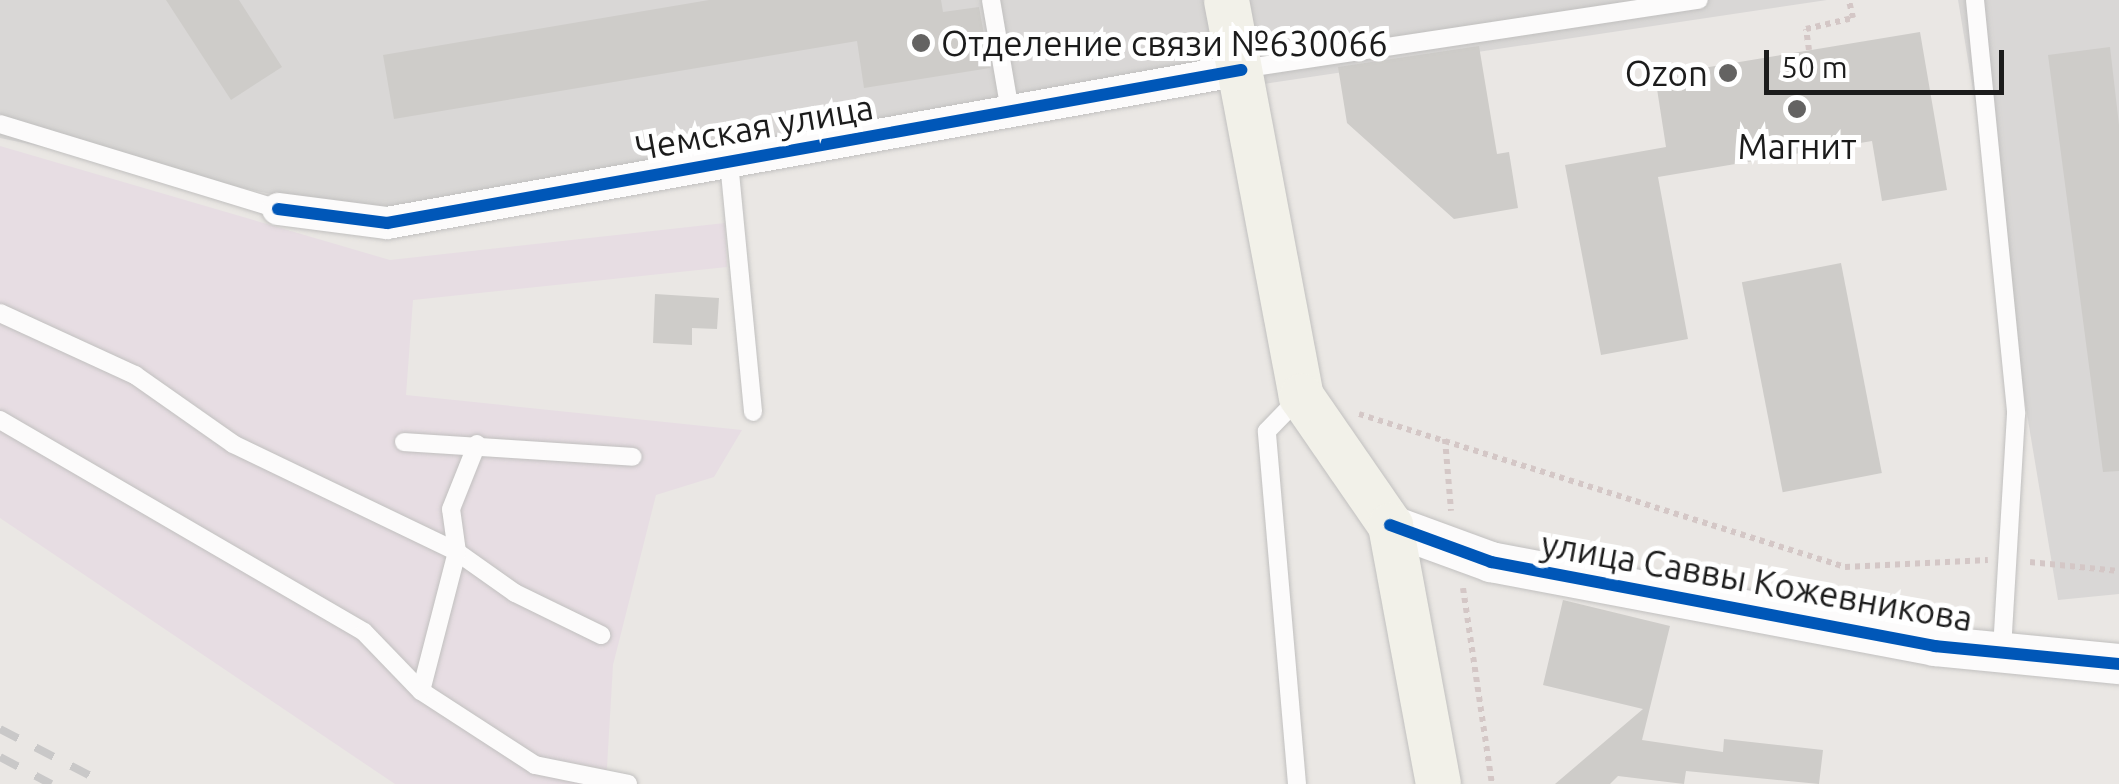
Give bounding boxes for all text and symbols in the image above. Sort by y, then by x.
place label: Отделение связи №630066 [941,22,1388,64]
scale bar [1769,30,2009,92]
marker: Отделение связи №630066 [910,32,932,54]
text: 50 m [1781,50,1848,84]
place label: Ozon [1625,52,1708,94]
marker: Ozon [1717,62,1739,84]
street label: Чемская улица [632,85,876,169]
marker: Магнит [1786,98,1808,120]
place label: Магнит [1737,125,1857,167]
street label: улица Саввы Кожевникова [1538,522,1976,640]

